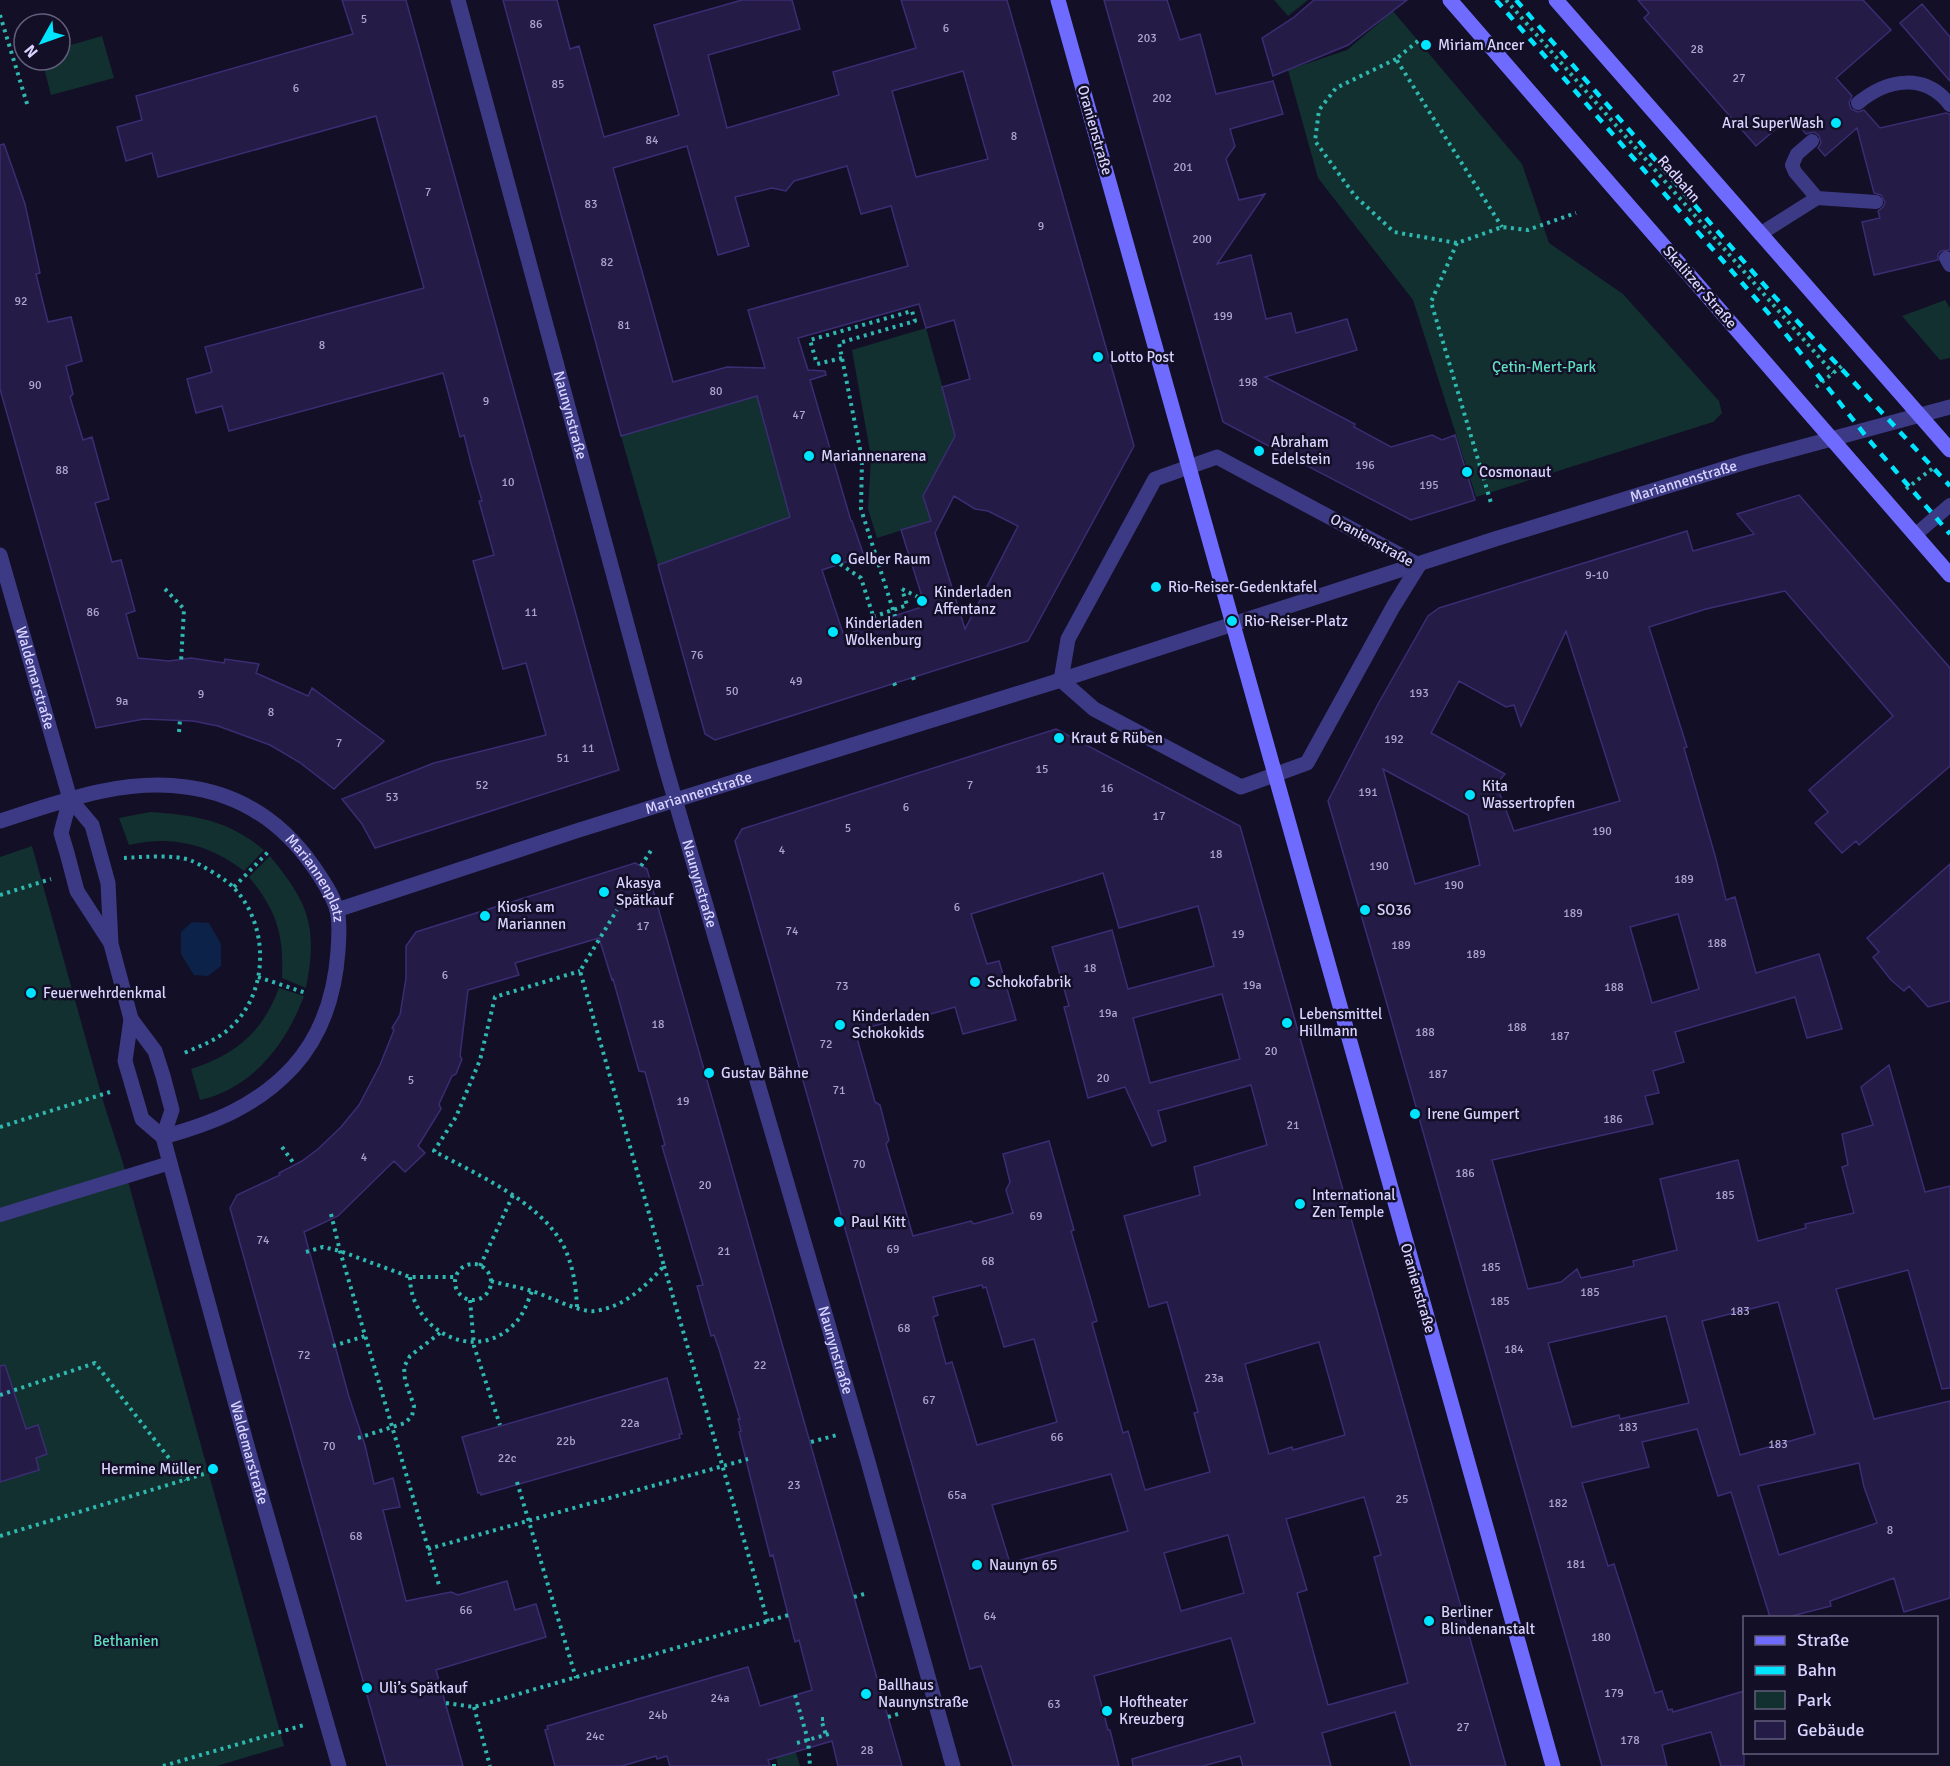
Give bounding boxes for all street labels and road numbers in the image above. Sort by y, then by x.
street label: Oranienstraße [1074,83,1116,177]
street label: Radbahn [1654,152,1704,206]
street label: Skalitzer Straße [1659,242,1741,332]
street label: Naunynstraße [550,369,591,461]
street label: Mariannenstraße [1628,456,1739,506]
street label: Oranienstraße [1327,510,1417,570]
street label: Waldemarstraße [12,624,59,732]
street label: Mariannenstraße [643,768,754,818]
street label: Mariannenplatz [282,830,348,923]
street label: Naunynstraße [678,837,721,930]
street label: Oranienstraße [1397,1241,1439,1335]
street label: Naunynstraße [814,1304,857,1396]
street label: Waldemarstraße [226,1399,272,1507]

